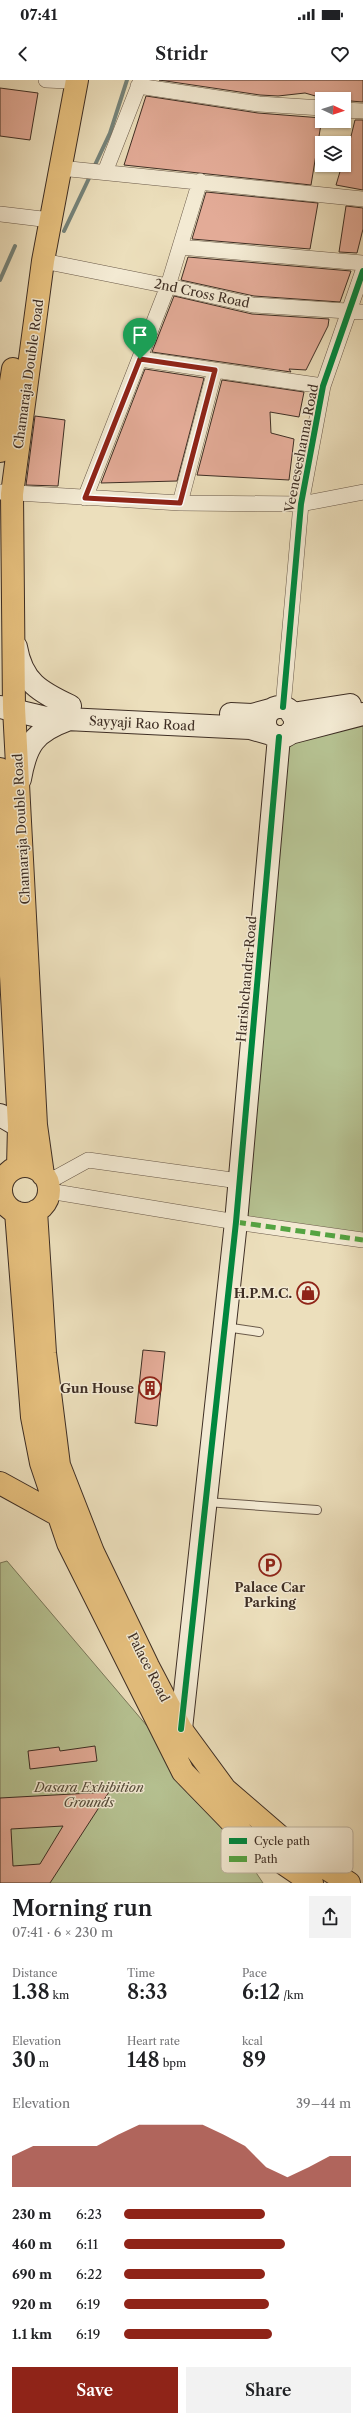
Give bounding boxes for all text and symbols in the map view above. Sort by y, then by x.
text: 07:41 [20,5,57,24]
icon: back [12,43,34,65]
text: Stridr [155,43,208,65]
icon: heart [329,43,351,65]
north arrow [315,92,351,128]
map controls [315,92,351,172]
button: layers [315,136,351,172]
street label: 2nd Cross Road [153,275,251,311]
street label: Chamaraja Double Road [10,298,46,450]
pin [123,318,157,359]
icon: arrive [129,324,151,346]
street label: Veeneseshanna Road [281,382,321,515]
street label: Sayyaji Rao Road [89,712,196,734]
street label: Chamaraja Double Road [9,753,33,905]
street label: Harishchandra Road [233,915,259,1043]
shop icon: H.P.M.C. [295,1280,321,1306]
place label: H.P.M.C. [234,1285,292,1301]
building icon: Gun House [137,1375,163,1401]
place label: Gun House [60,1380,134,1396]
parking icon: Palace Car Parking [257,1552,283,1578]
place label: Palace Car Parking [235,1579,306,1610]
street label: Palace Road [125,1630,173,1704]
park label: Dasara Exhibition Grounds [33,1779,144,1810]
legend [221,1827,353,1873]
text: Cycle path [254,1834,310,1848]
text: Path [254,1852,278,1866]
text: Morning run [12,1895,152,1922]
button: share [309,1896,351,1938]
text: 07:41 · 6 × 230 m [12,1924,113,1940]
text: Distance [12,1966,58,1980]
text: Time [127,1966,155,1980]
text: Pace [242,1966,267,1980]
text: 1.38 [12,1980,50,2004]
text: 8:33 [127,1980,167,2004]
text: 6:12 [242,1980,280,2004]
text: km [50,1988,69,2002]
text: /km [280,1988,304,2002]
text: Elevation [12,2034,61,2048]
text: Heart rate [127,2034,180,2048]
text: kcal [242,2034,263,2048]
text: 30 [12,2048,36,2072]
text: 148 [127,2048,160,2072]
text: 89 [242,2048,266,2072]
text: m [36,2056,49,2070]
text: bpm [160,2056,186,2070]
text: Elevation [12,2095,70,2111]
text: 39–44 m [296,2095,351,2111]
text: 230 m [12,2206,52,2222]
text: 6:23 [76,2206,102,2222]
text: 460 m [12,2236,52,2252]
text: 6:11 [76,2236,98,2252]
text: 690 m [12,2266,52,2282]
text: 6:22 [76,2266,102,2282]
text: 920 m [12,2296,52,2312]
text: 6:19 [76,2296,100,2312]
text: 1.1 km [12,2326,52,2342]
text: 6:19 [76,2326,100,2342]
button: Save [12,2367,178,2413]
button: Share [186,2367,351,2413]

